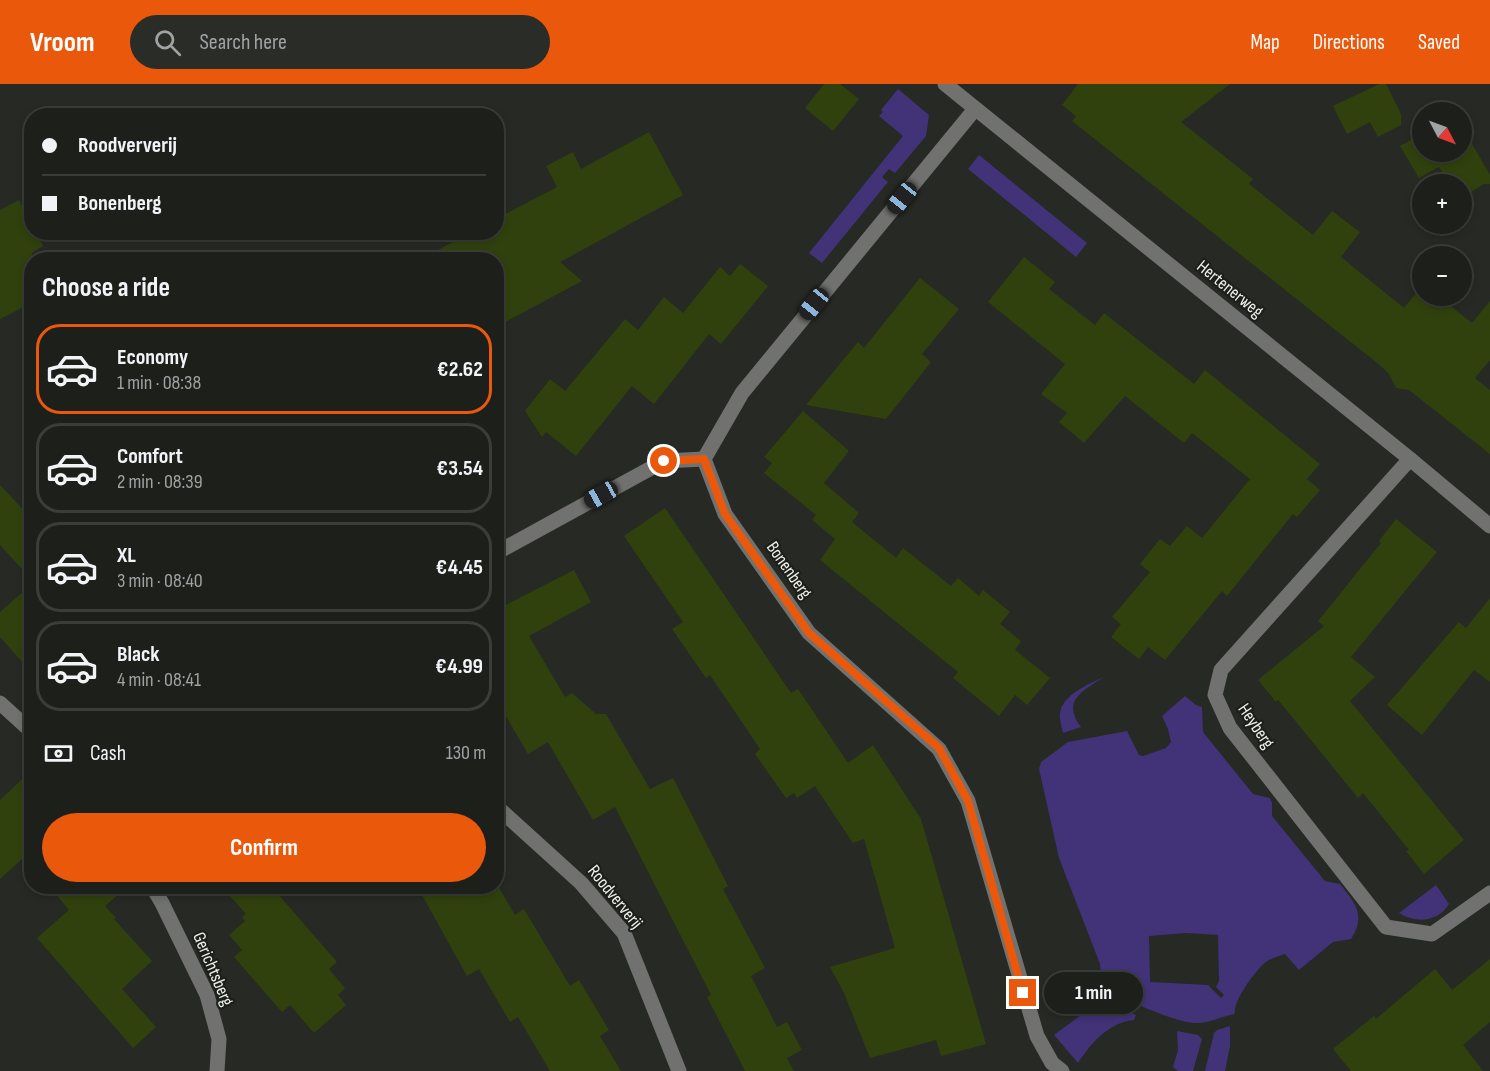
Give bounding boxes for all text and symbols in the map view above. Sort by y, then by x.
search box [130,15,550,69]
text: Vroom [30,26,94,59]
icon: search [151,26,184,59]
text: Search here [199,29,287,56]
text: Map [1250,30,1280,55]
text: Directions [1313,30,1385,55]
text: Saved [1418,30,1460,55]
north arrow [1412,102,1472,162]
map controls [1412,102,1472,306]
text: Roodververij [78,132,177,159]
button: + [1412,174,1472,234]
car [884,178,920,218]
text: Bonenberg [78,190,162,217]
button: − [1412,246,1472,306]
street label: Hertenerweg [1193,256,1267,322]
text: Choose a ride [42,272,170,304]
car [796,284,832,324]
icon: car [45,342,99,396]
text: Economy [117,344,188,371]
text: €2.62 [437,356,483,383]
text: 1 min · 08:38 [117,371,201,395]
icon: car [45,441,99,495]
text: Comfort [117,443,183,470]
route start [650,447,677,474]
text: €3.54 [437,455,483,482]
text: 2 min · 08:39 [117,470,203,494]
car [581,478,621,512]
street label: Bonenberg [762,537,816,603]
icon: car [45,540,99,594]
text: XL [117,542,136,569]
text: €4.45 [436,554,483,581]
text: 3 min · 08:40 [117,569,203,593]
icon: car [45,639,99,693]
text: Black [117,641,159,668]
text: €4.99 [435,653,483,680]
text: 4 min · 08:41 [117,668,201,692]
street label: Heyberg [1233,699,1279,753]
icon: cash [42,737,75,770]
text: Cash [90,740,126,767]
text: 130 m [446,741,486,765]
button: Confirm [42,813,486,882]
street label: Roodververij [583,861,647,933]
street label: Gerichtsberg [188,929,238,1009]
callout: 1 min [1044,972,1143,1014]
route end [1009,979,1036,1006]
text: 1 min [1075,981,1112,1005]

